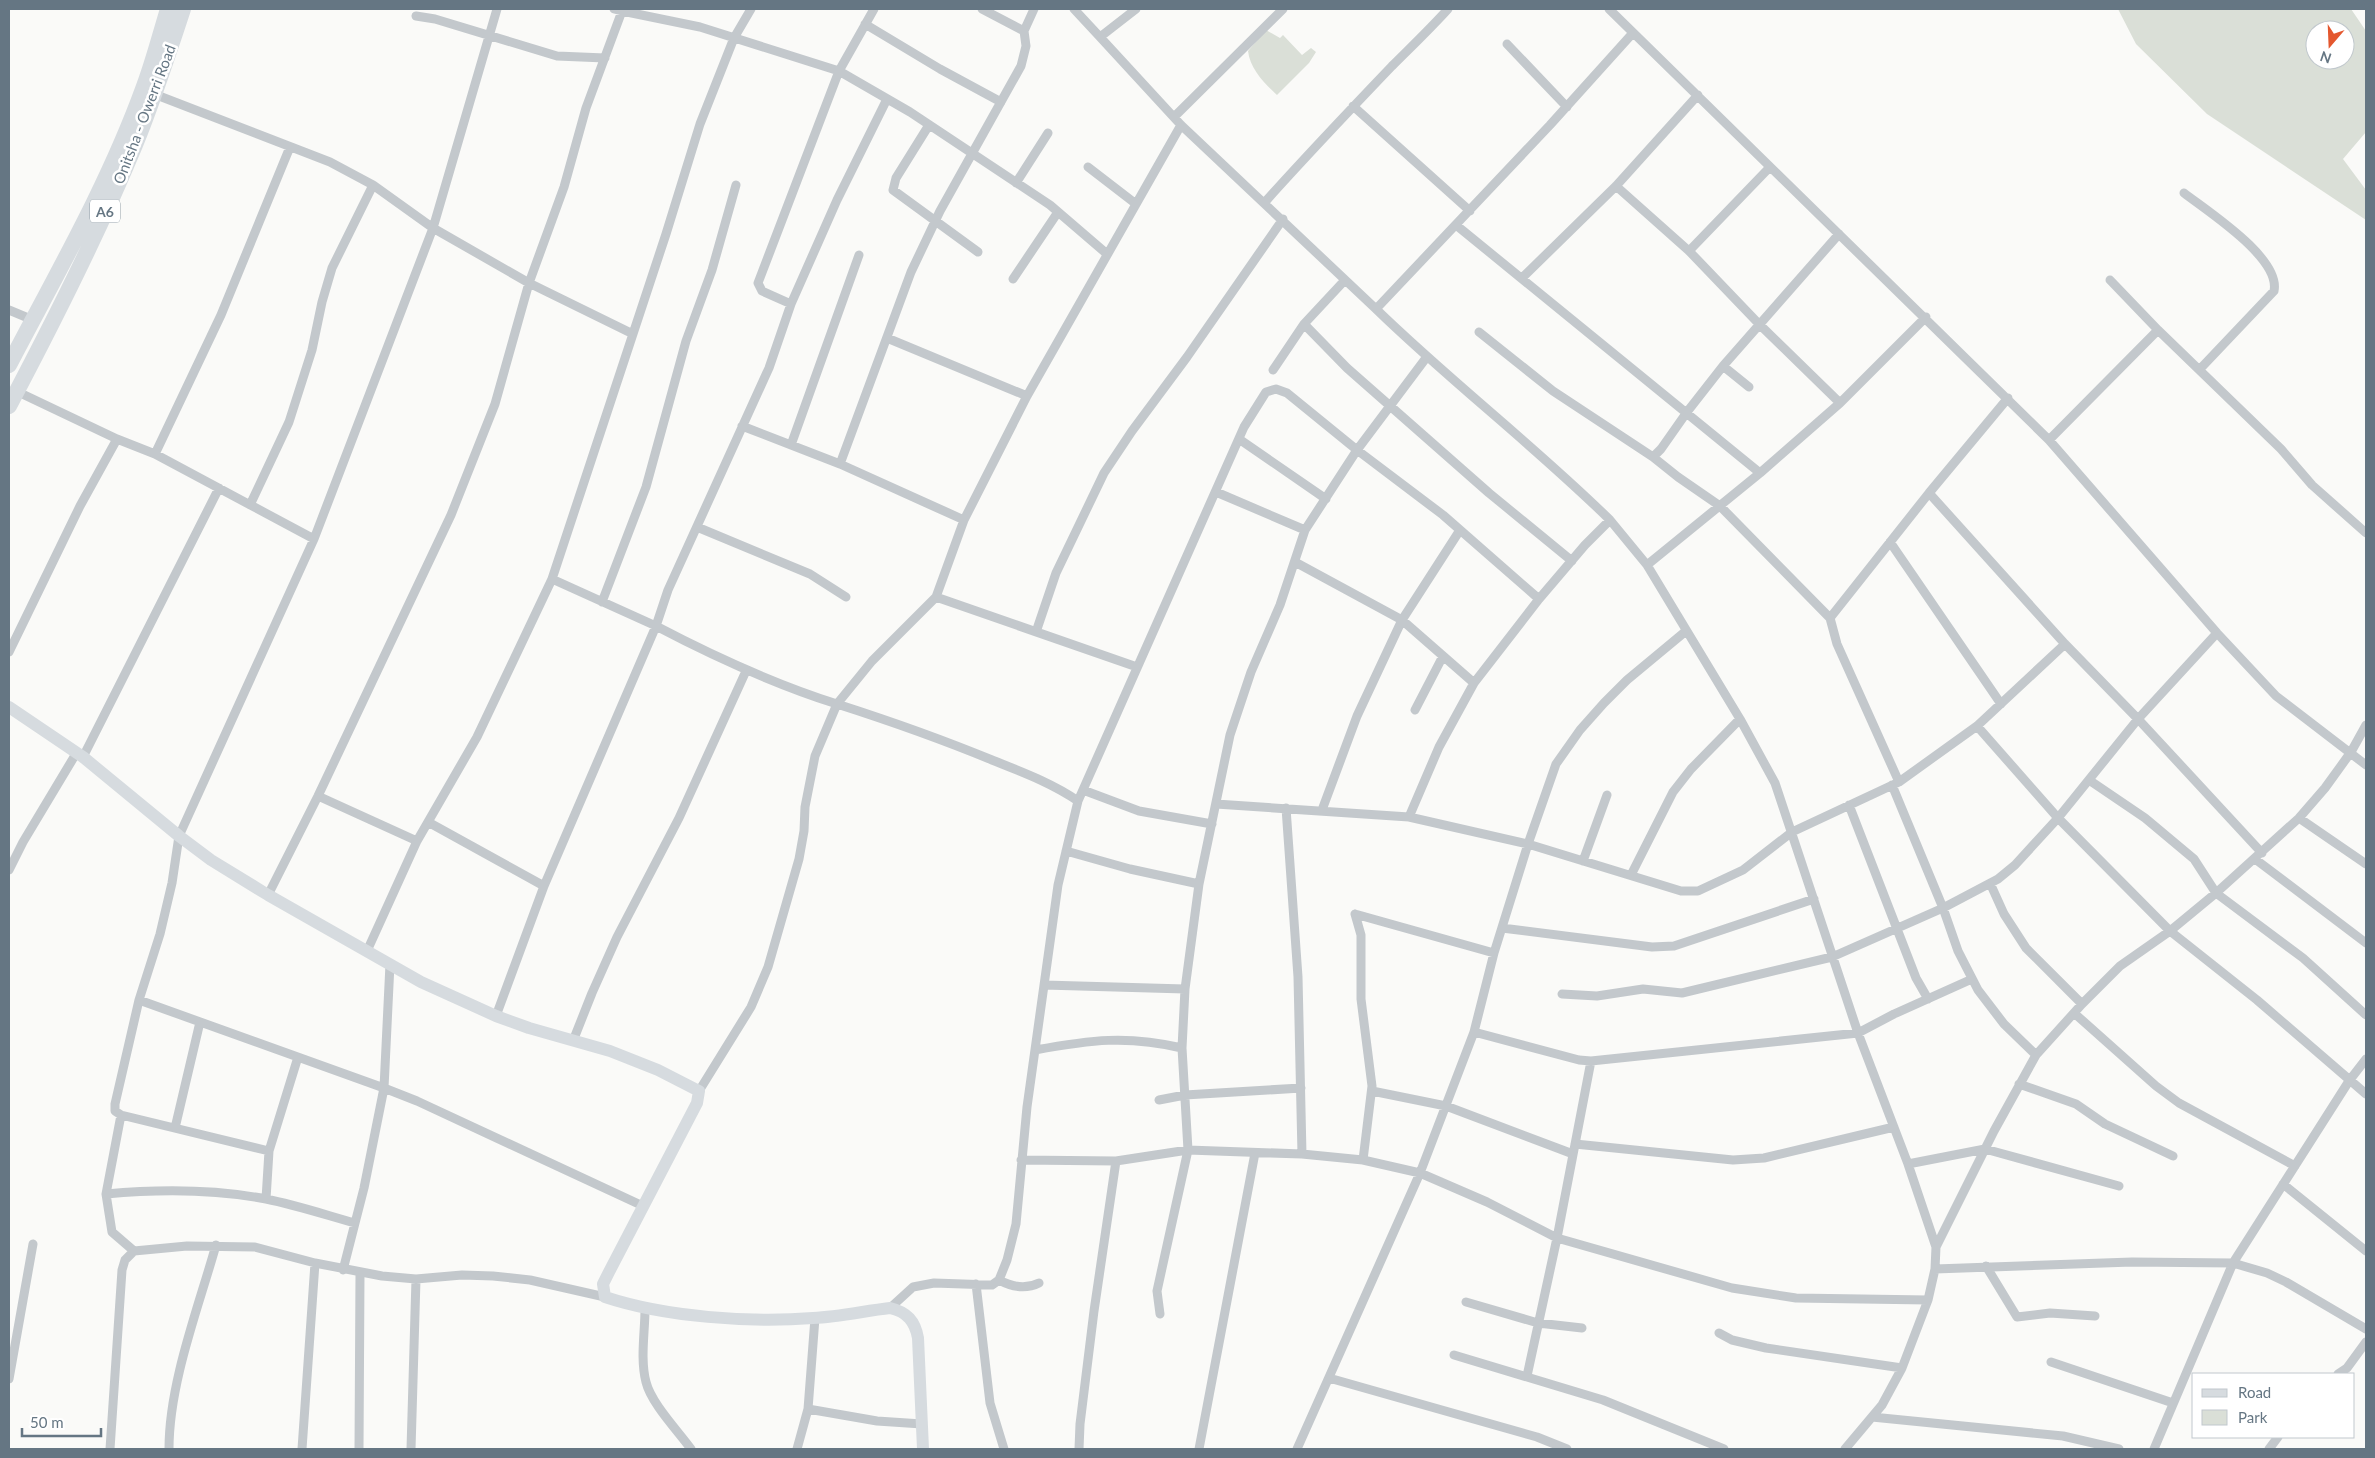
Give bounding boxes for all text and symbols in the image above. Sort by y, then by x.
north arrow [2305,20,2355,70]
street label: Onitsha - Owerri Road [109,42,179,186]
text: N [2318,48,2333,68]
road number: A6 [90,200,120,222]
legend [2192,1373,2355,1438]
text: Road [2238,1383,2271,1401]
scale bar [22,1406,101,1438]
text: Park [2238,1408,2268,1426]
text: 50 m [30,1413,64,1431]

